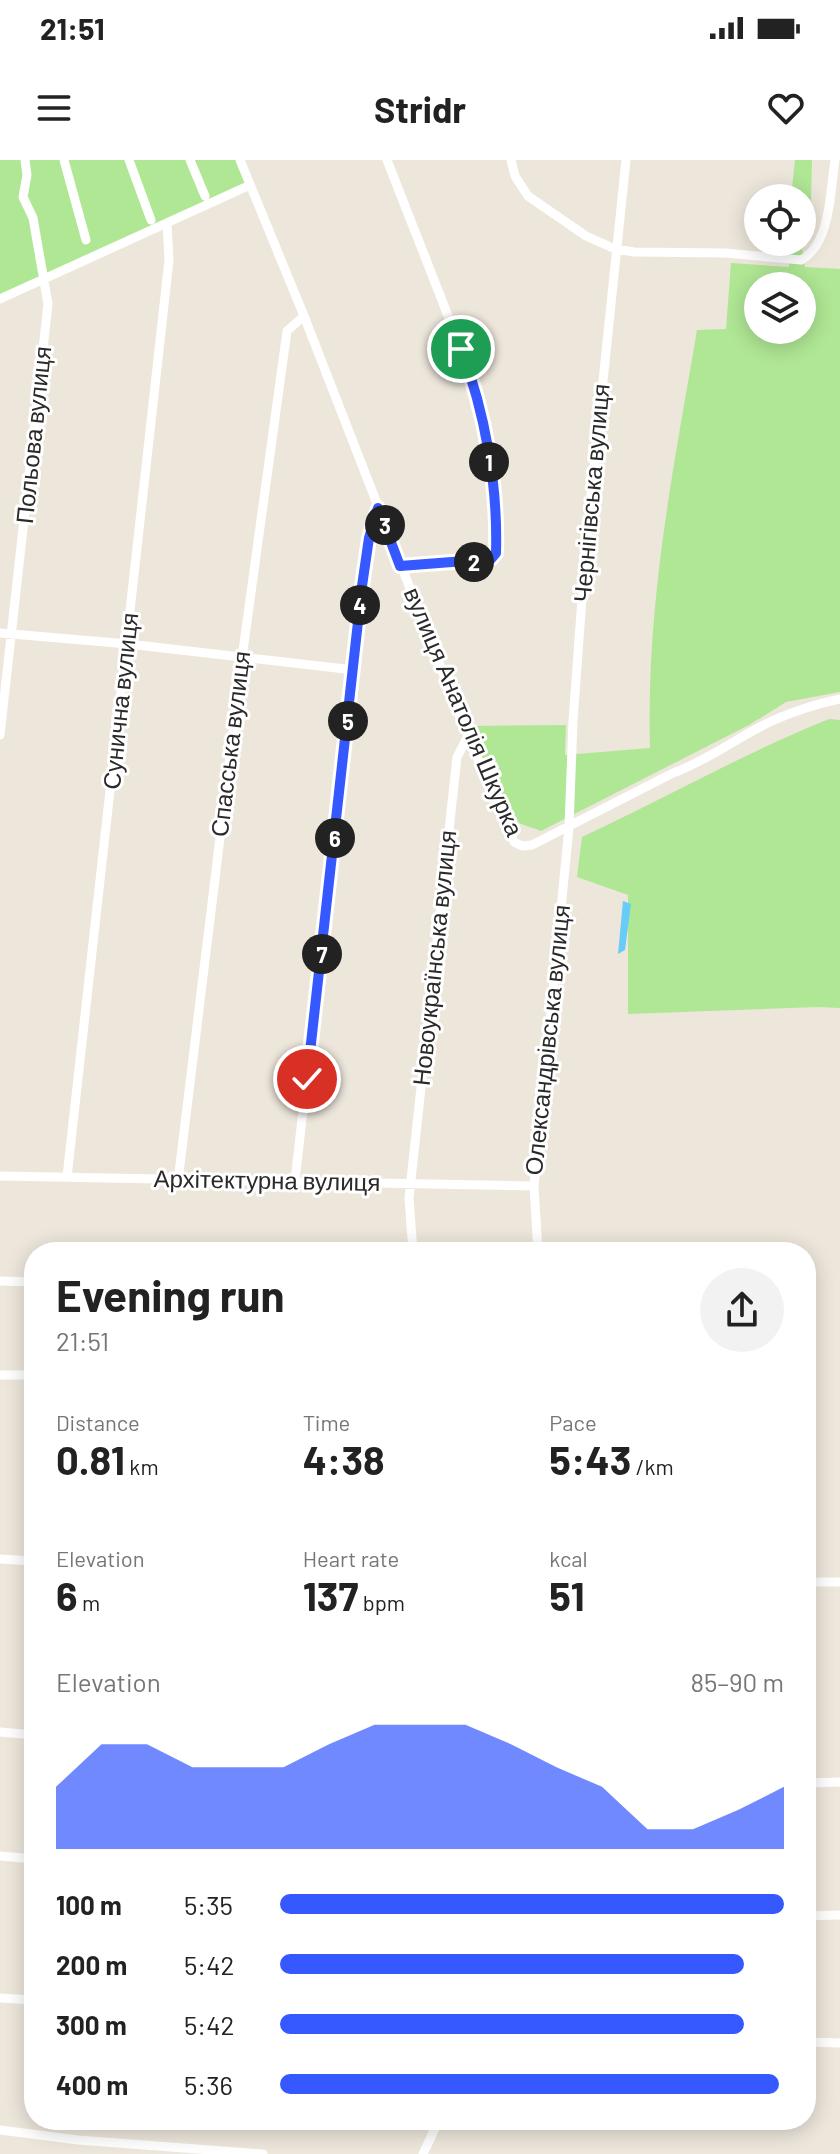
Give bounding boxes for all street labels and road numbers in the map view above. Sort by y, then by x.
street label: Польова вулиця [9,345,56,525]
street label: Чернігівська вулиця [567,382,615,603]
street label: вулиця Анатолія Шкурка [399,583,530,841]
street label: Сунична вулиця [96,611,143,791]
street label: Спасська вулиця [204,649,255,838]
street label: Новоукраїнська вулиця [406,829,461,1087]
street label: Олександрівська вулиця [518,903,575,1177]
street label: Архітектурна вулиця [153,1163,381,1196]

